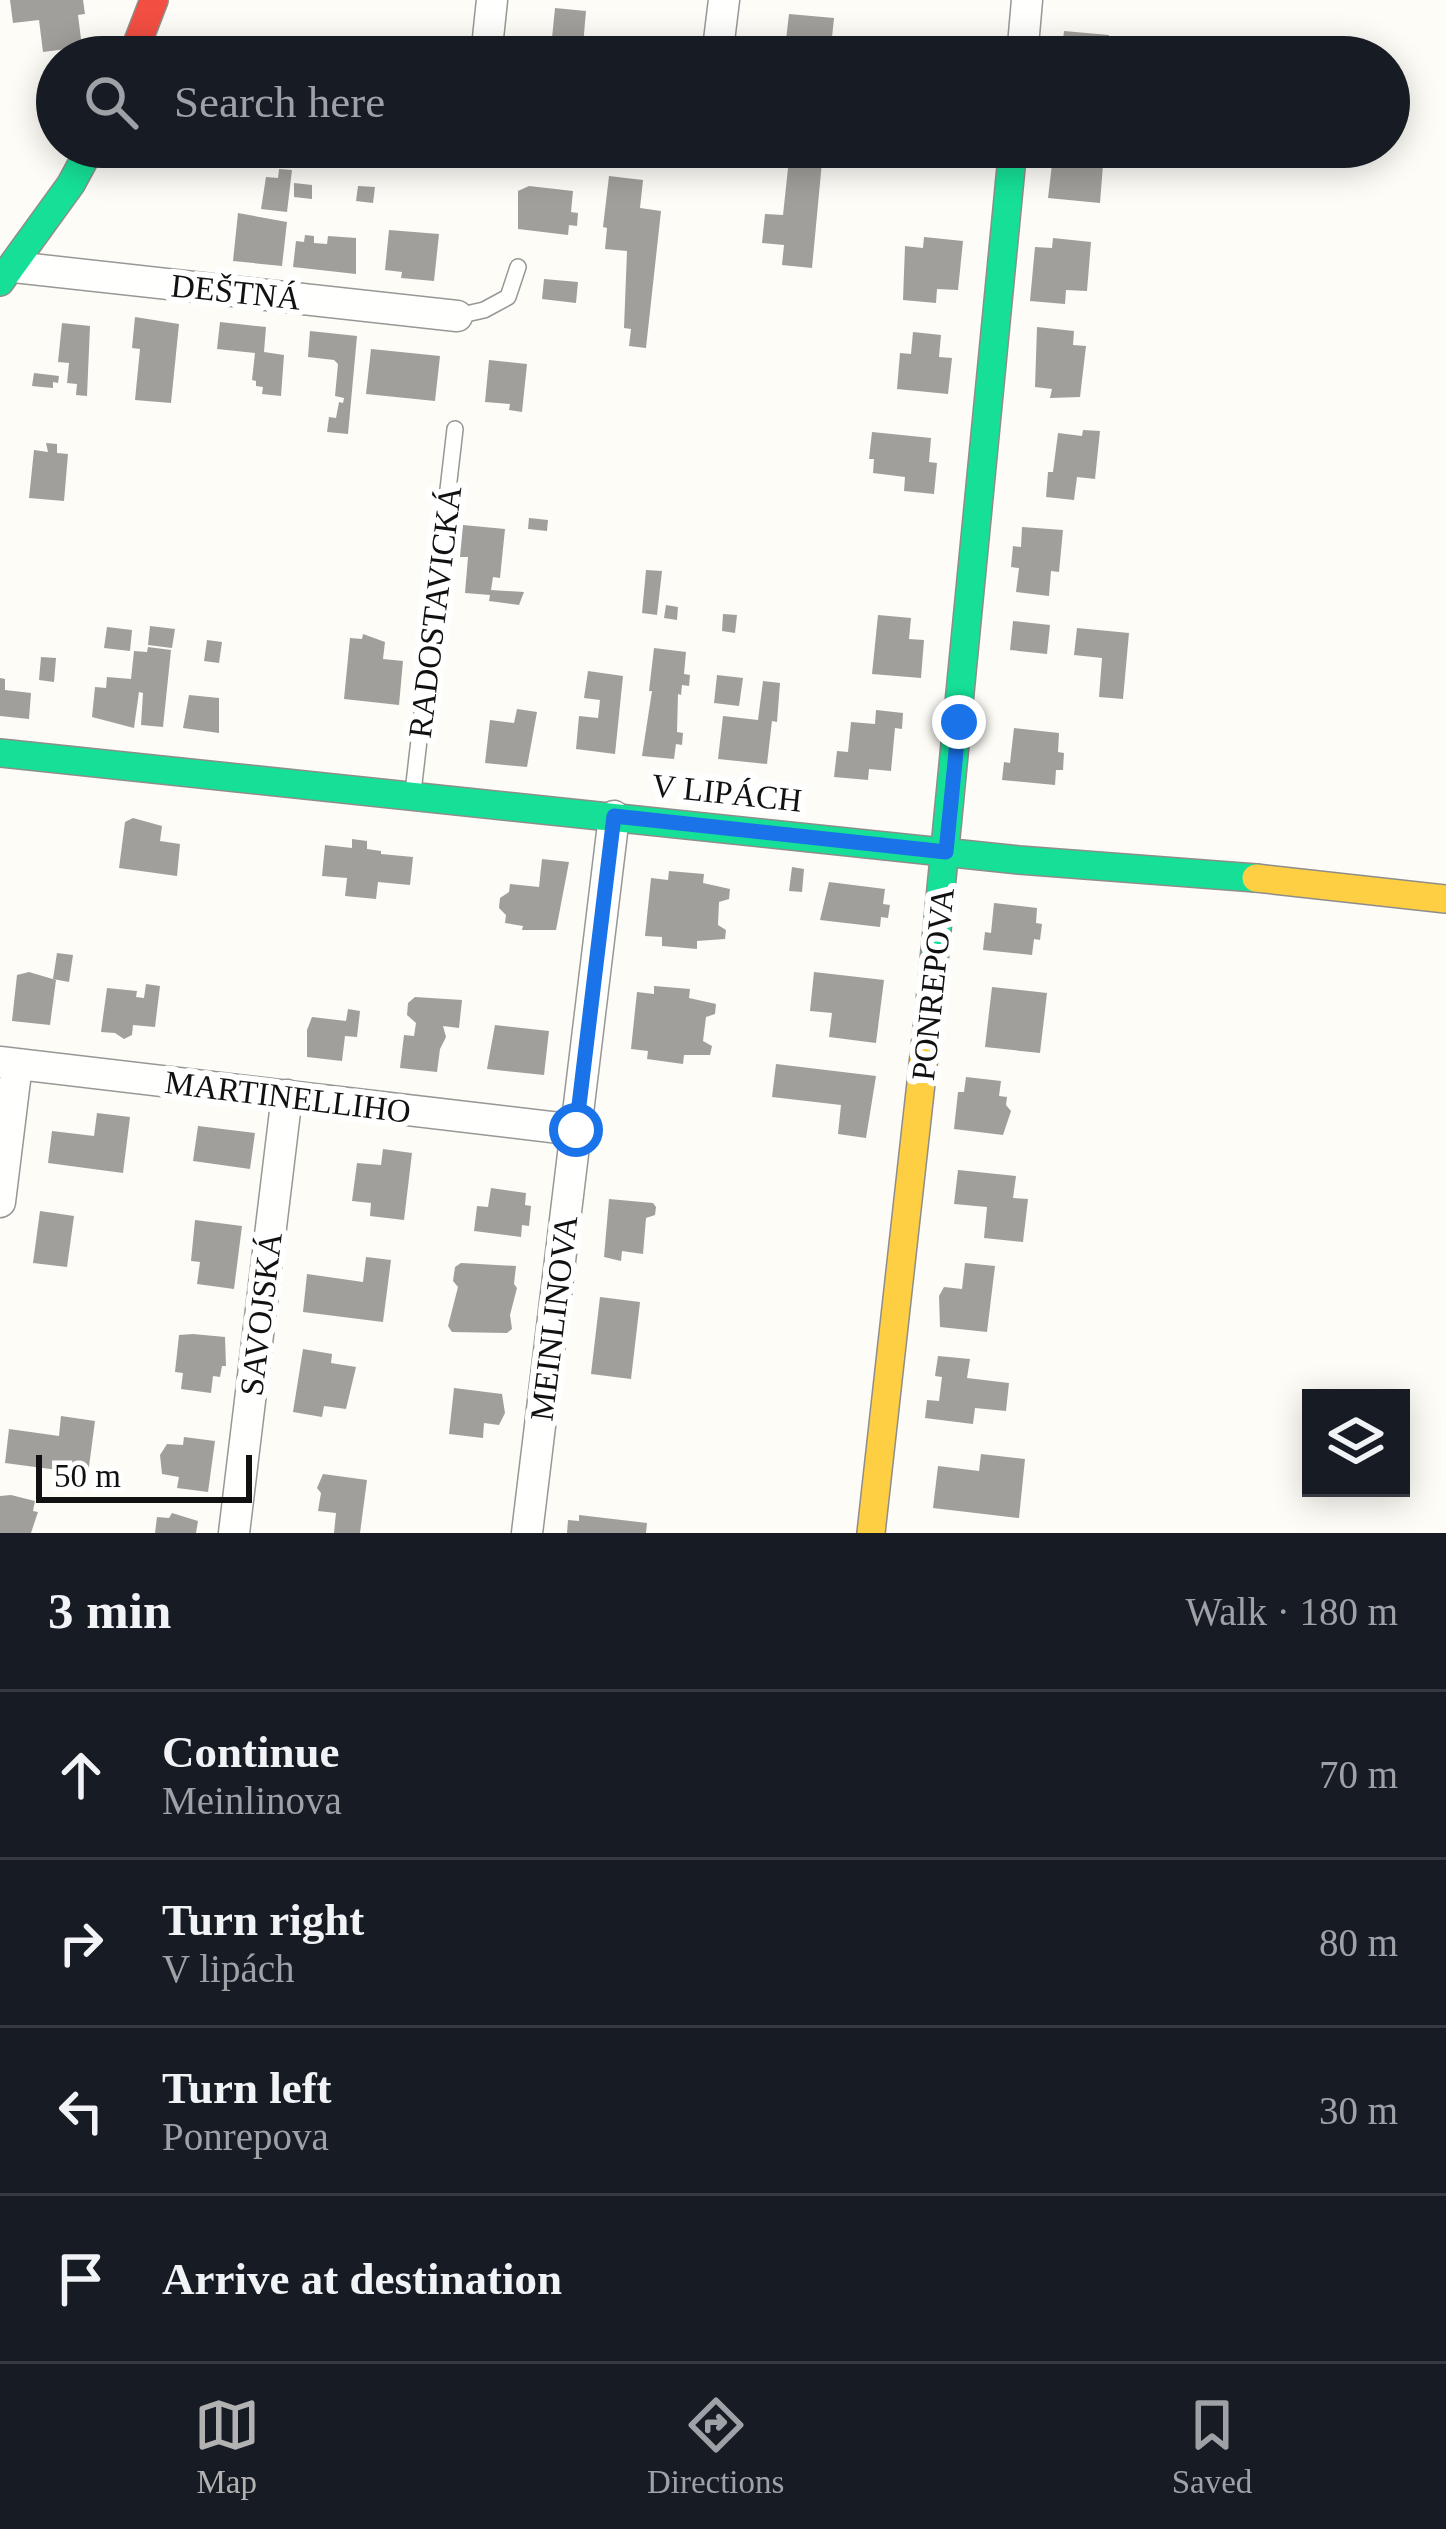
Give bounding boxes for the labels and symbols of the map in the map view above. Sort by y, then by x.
street label: DEŠTNÁ [169,266,303,317]
street label: RADOSTAVICKÁ [402,484,468,740]
route end [932,695,986,749]
street label: V LIPÁCH [650,767,804,819]
street label: PONREPOVA [905,886,961,1082]
street label: MARTINELLIHO [163,1064,413,1130]
route start [549,1103,603,1157]
street label: MEINLINOVA [524,1213,584,1423]
street label: SAVOJSKÁ [233,1230,289,1398]
scale bar [36,1449,252,1502]

